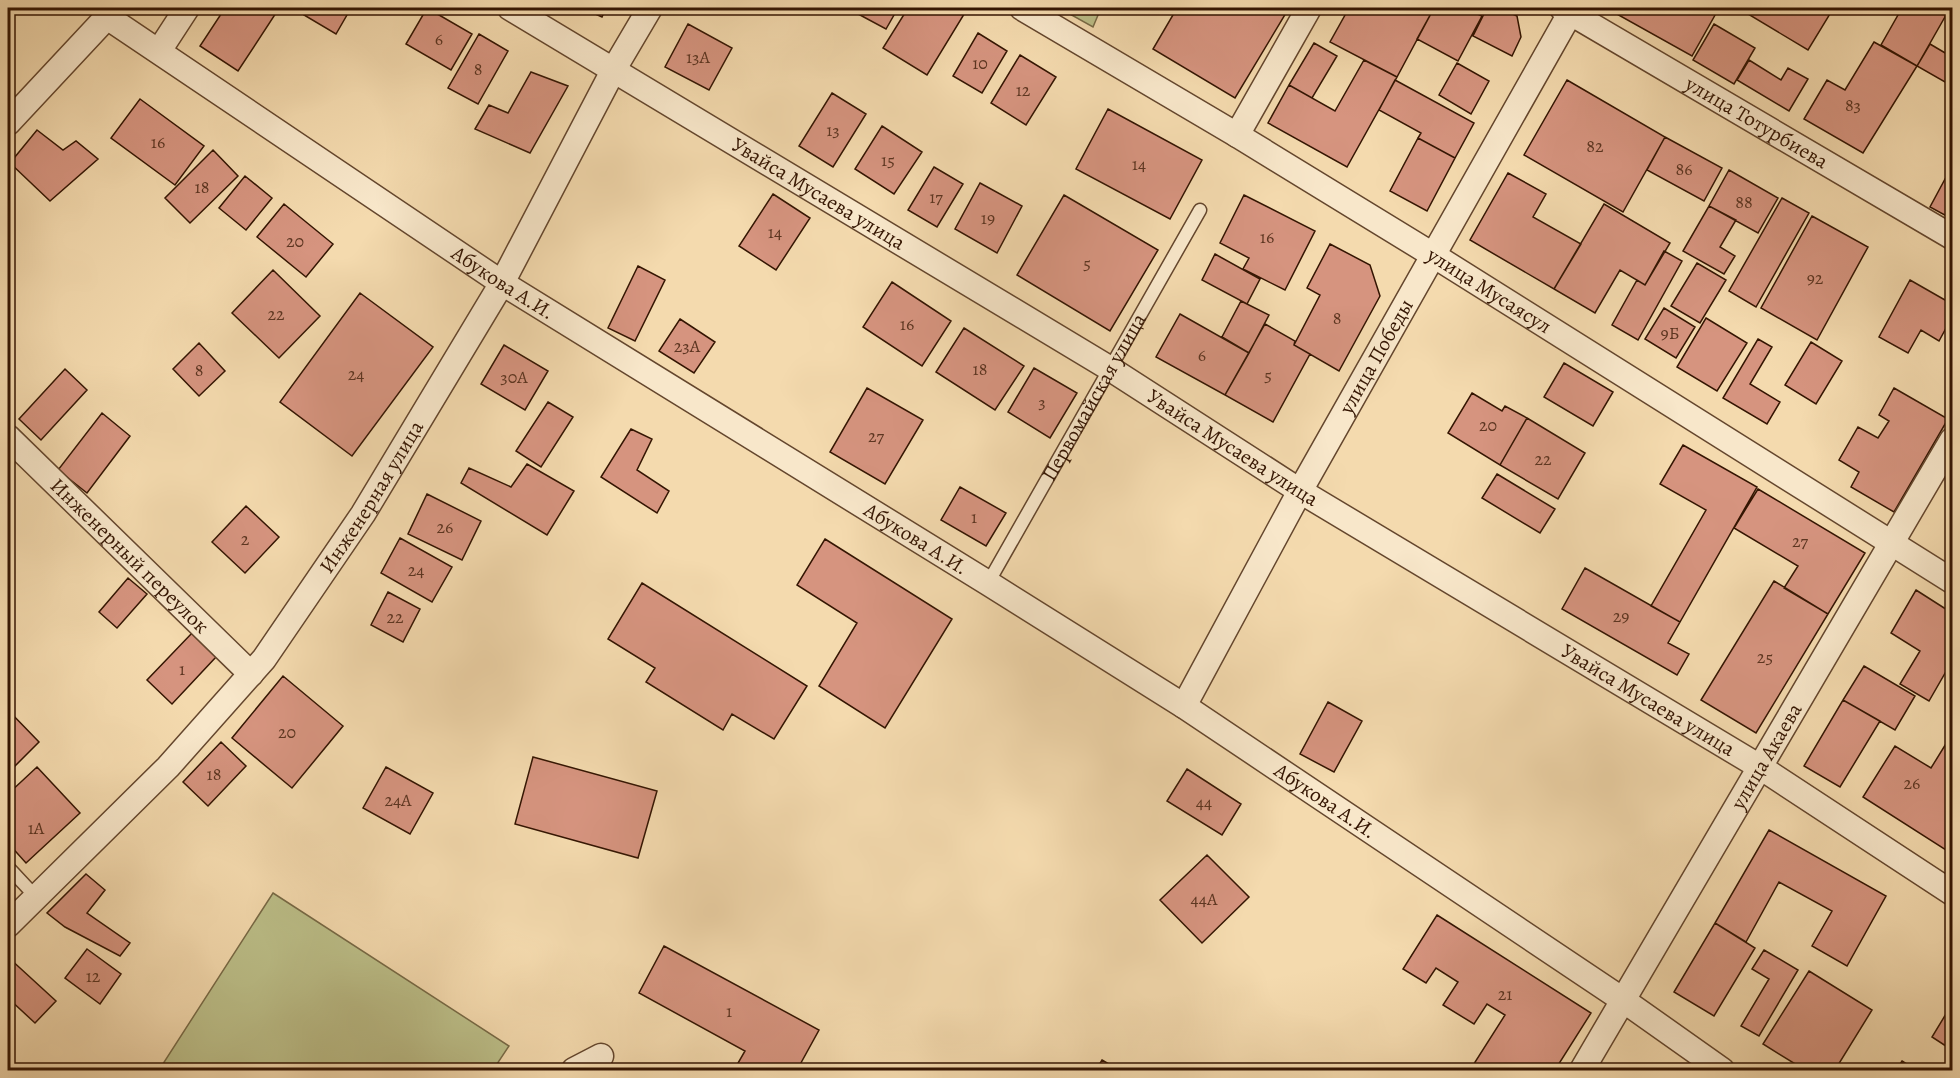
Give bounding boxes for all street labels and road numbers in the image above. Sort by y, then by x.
street label: улица Тотурбиева [1679,69,1834,175]
street label: Увайса Мусаева улица [726,130,911,257]
street label: Абукова А.И. [445,238,560,326]
street label: улица Мусаясул [1421,240,1557,340]
street label: улица Победы [1332,294,1420,420]
street label: Первомайская улица [1035,308,1153,486]
street label: Увайса Мусаева улица [1142,382,1324,513]
street label: Инженерная улица [313,415,430,579]
street label: Инженерный переулок [44,472,215,640]
street label: Абукова А.И. [858,495,974,581]
street label: Увайса Мусаева улица [1556,637,1741,763]
street label: улица Акаева [1724,697,1809,815]
street label: Абукова А.И. [1268,756,1382,845]

